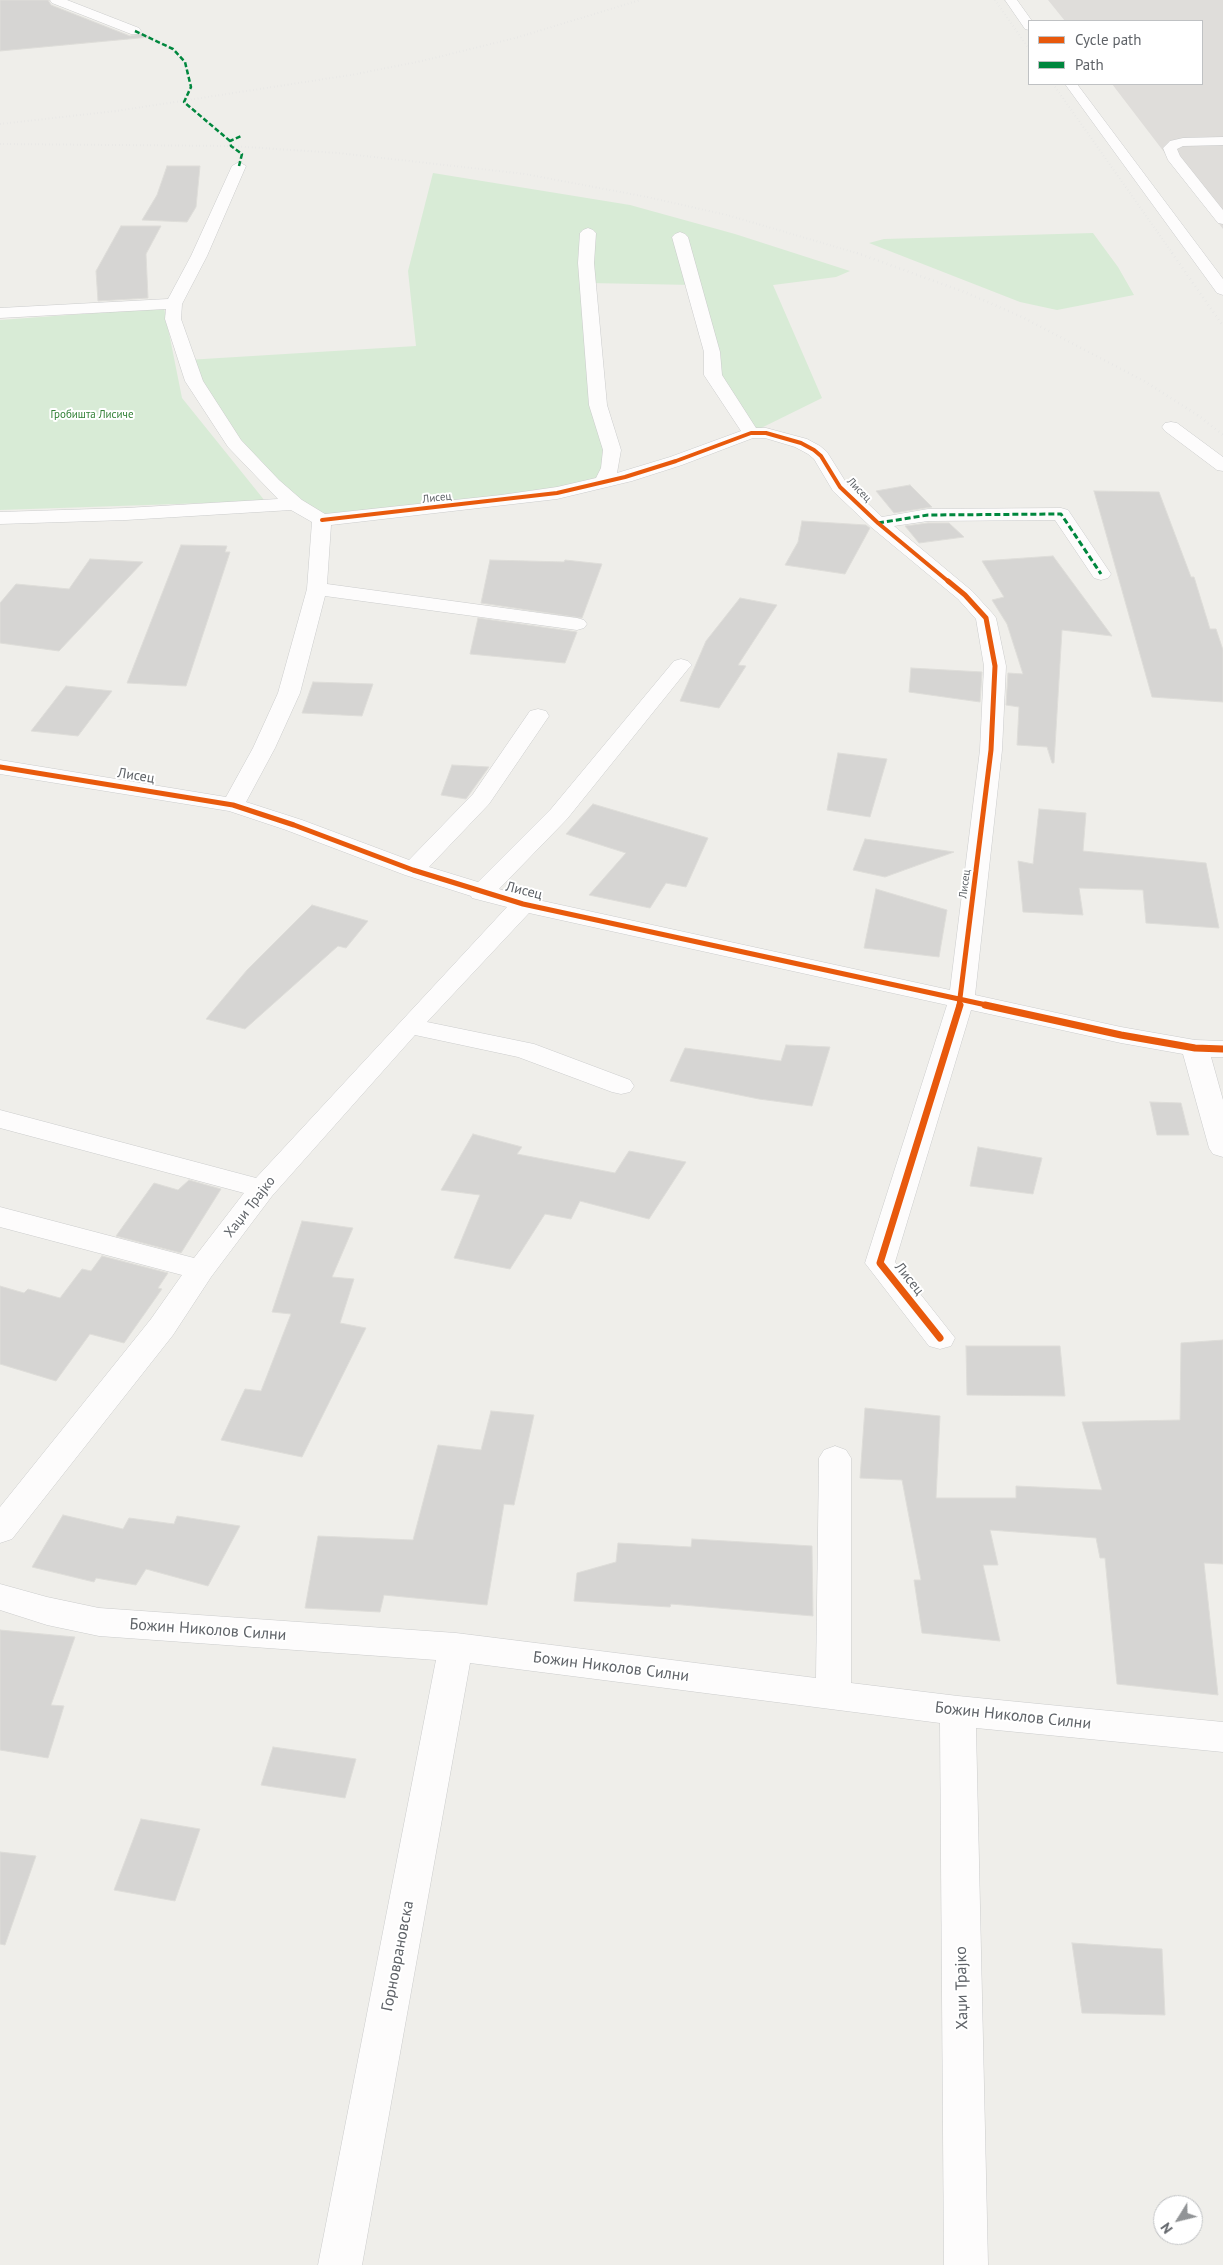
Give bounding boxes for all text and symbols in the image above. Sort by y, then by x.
legend [1028,20,1203,85]
text: Cycle path [1075,30,1141,49]
text: Path [1075,55,1104,74]
park label: Гробишта Лисиче [50,408,134,422]
street label: Лисец [844,475,874,505]
street label: Лисец [422,490,452,506]
street label: Лисец [116,765,156,787]
street label: Лисец [957,869,973,899]
street label: Лисец [504,878,544,904]
street label: Хаџи Трајко [221,1173,279,1241]
street label: Лисец [891,1259,927,1299]
street label: Божин Николов Силни [129,1615,287,1645]
street label: Божин Николов Силни [532,1648,690,1686]
street label: Божин Николов Силни [934,1698,1092,1734]
street label: Горноврановска [378,1899,418,2013]
street label: Хаџи Трајко [952,1946,972,2030]
north arrow [1153,2195,1203,2245]
text: N [1157,2219,1177,2237]

